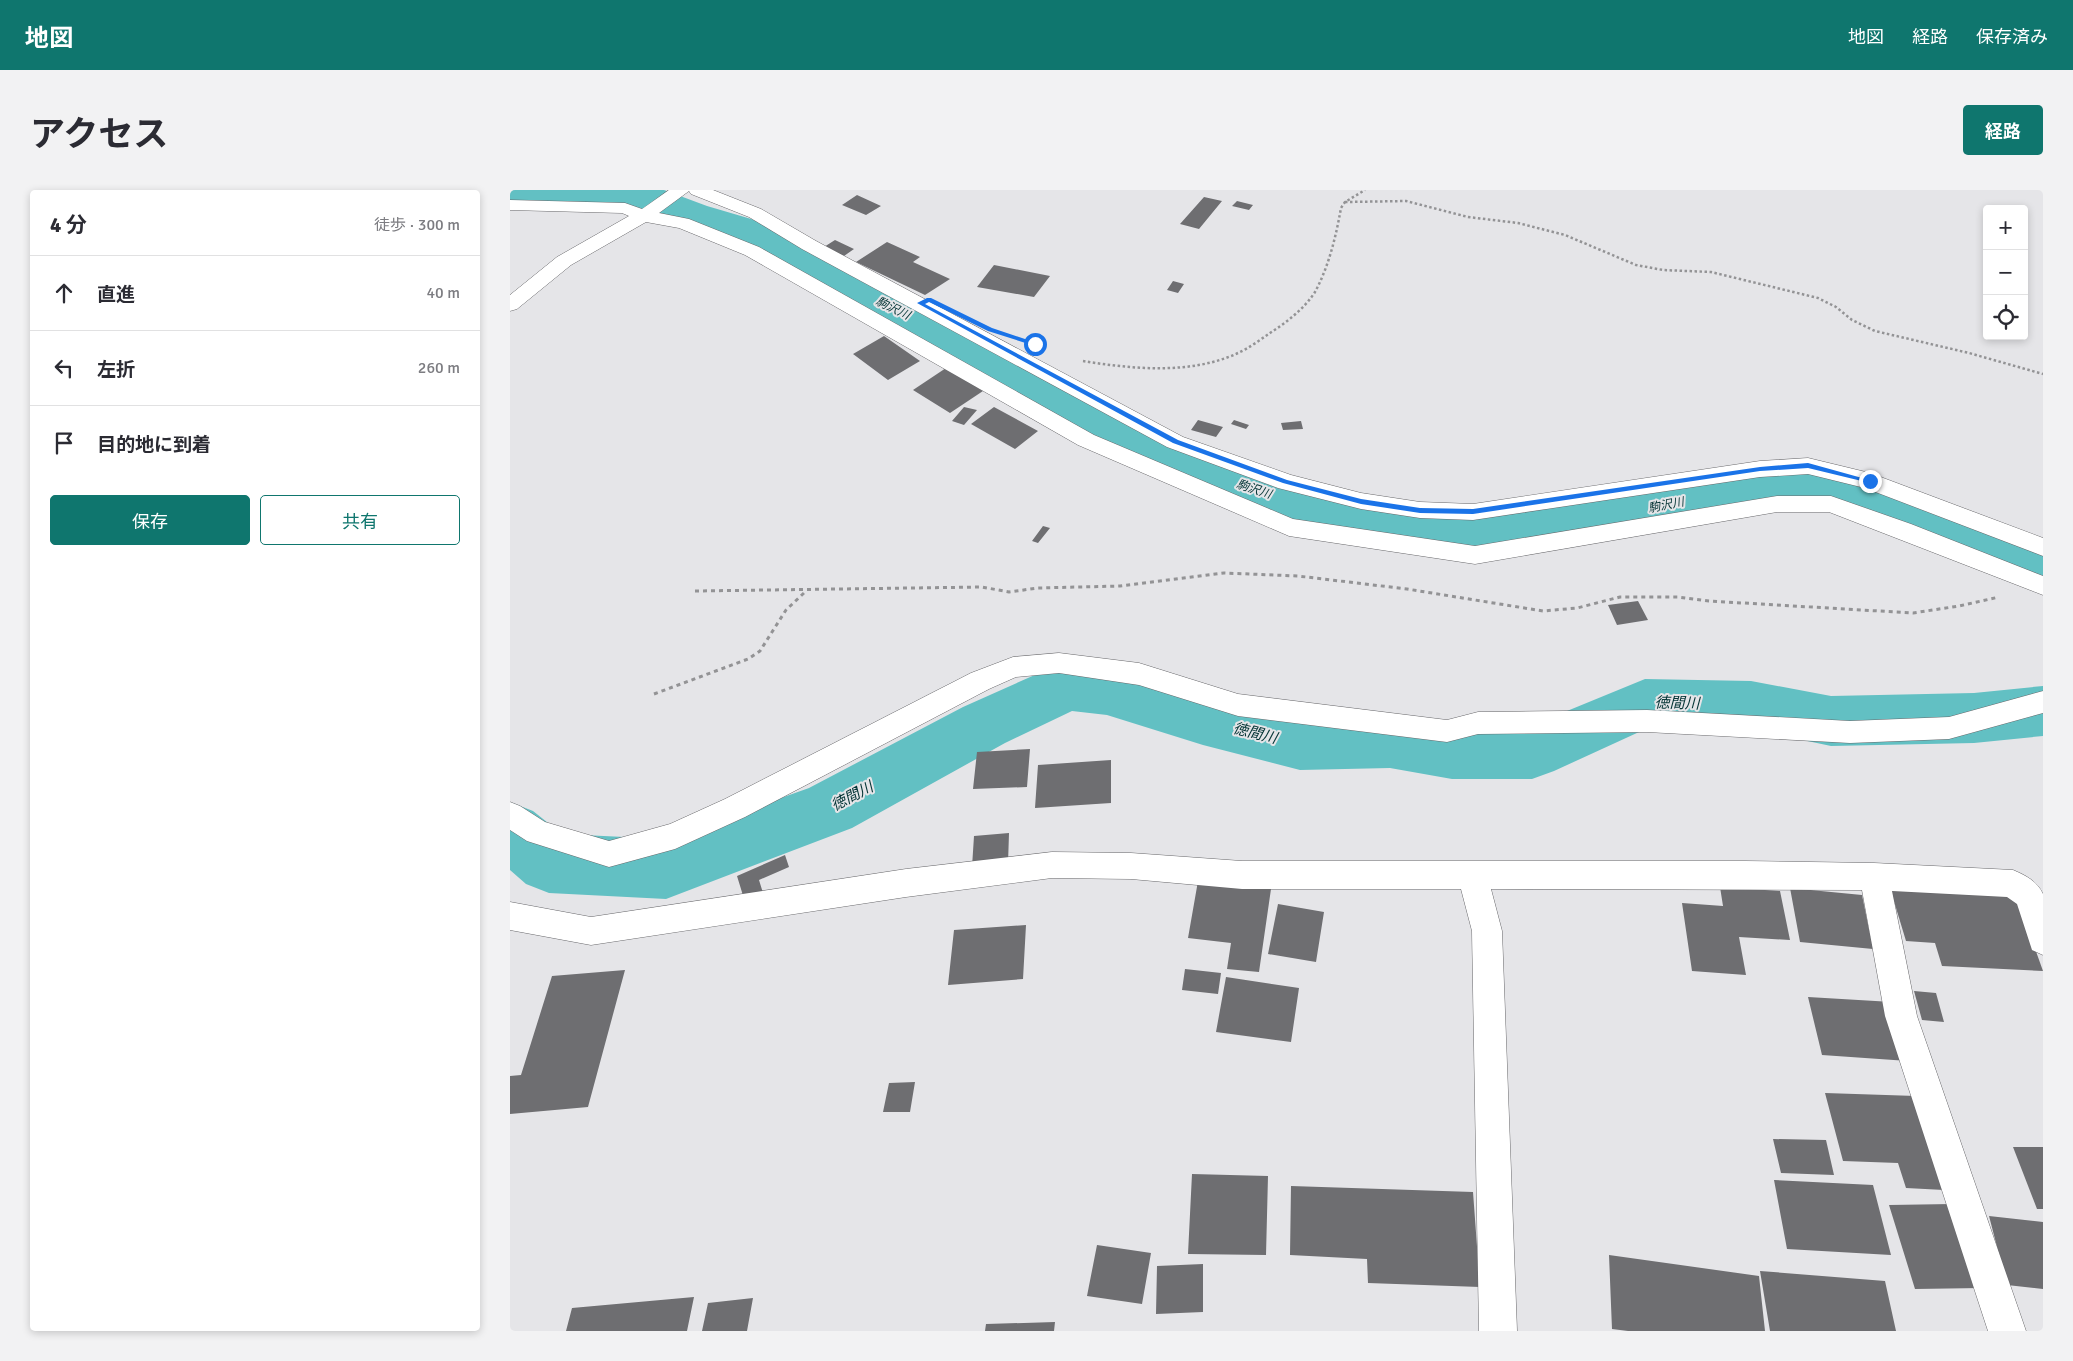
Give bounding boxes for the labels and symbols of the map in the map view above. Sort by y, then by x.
water label: 駒沢川 [873,294,914,324]
route start [1024,333,1047,356]
route end [1859,470,1882,493]
water label: 駒沢川 [1234,477,1275,503]
water label: 駒沢川 [1647,494,1687,516]
water label: 徳間川 [1654,694,1702,712]
water label: 徳間川 [1231,719,1281,748]
water label: 徳間川 [828,777,878,815]

